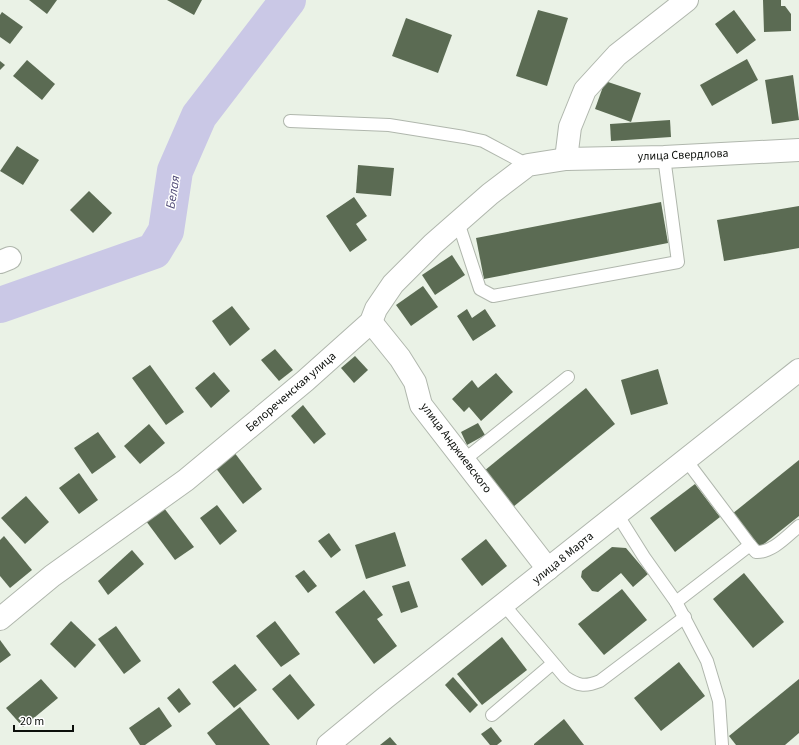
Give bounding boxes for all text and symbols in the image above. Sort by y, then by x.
street label: улица Свердлова [637,145,729,165]
water label: Белая [161,174,185,210]
street label: Белореченская улица [242,348,340,436]
street label: улица Анджиевского [416,399,496,497]
street label: улица 8 Марта [529,528,597,588]
scale bar [14,707,73,733]
text: 20 m [20,713,44,730]

